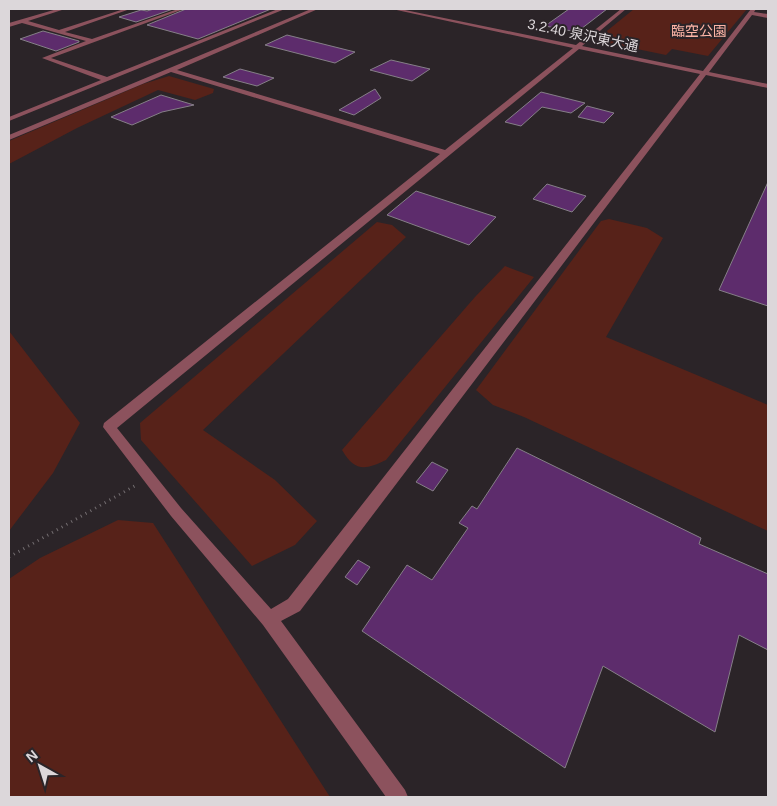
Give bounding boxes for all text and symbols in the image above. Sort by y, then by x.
street label: 3.2.40 泉沢東大通 [526,15,640,55]
park label: 臨空公園 [671,23,727,39]
north arrow [15,741,65,791]
text: N [23,746,41,765]

